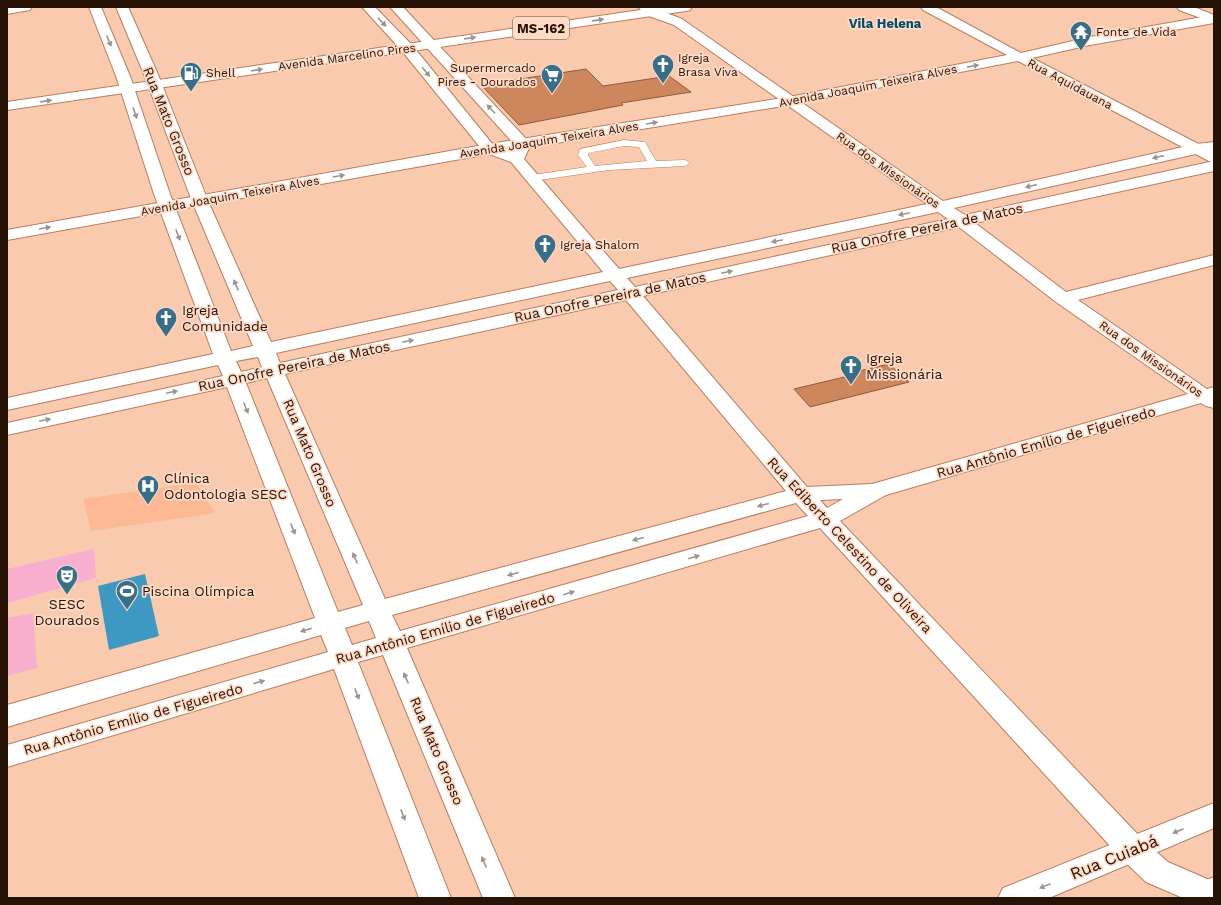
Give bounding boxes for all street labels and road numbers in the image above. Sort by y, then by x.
road number: MS-162 [513,17,569,39]
street label: Avenida Marcelino Pires [277,40,417,74]
street label: Rua Aquidauana [1025,56,1115,112]
street label: Avenida Joaquim Teixeira Alves [778,62,958,110]
street label: Rua Mato Grosso [140,64,198,178]
street label: Avenida Joaquim Teixeira Alves [458,119,640,161]
street label: Rua dos Missionários [833,129,943,211]
street label: Avenida Joaquim Teixeira Alves [140,173,320,219]
street label: Rua Onofre Pereira de Matos [830,200,1024,256]
street label: Rua Onofre Pereira de Matos [513,269,707,325]
street label: Rua dos Missionários [1096,318,1206,400]
street label: Rua Onofre Pereira de Matos [197,338,391,394]
street label: Rua Mato Grosso [280,397,340,509]
street label: Rua Antônio Emílio de Figueiredo [935,403,1157,481]
street label: Rua Ediberto Celestino de Oliveira [764,454,936,636]
street label: Rua Antônio Emílio de Figueiredo [334,589,556,667]
street label: Rua Antônio Emílio de Figueiredo [22,680,244,758]
street label: Rua Mato Grosso [407,695,467,807]
street label: Rua Cuiabá [1067,830,1161,884]

